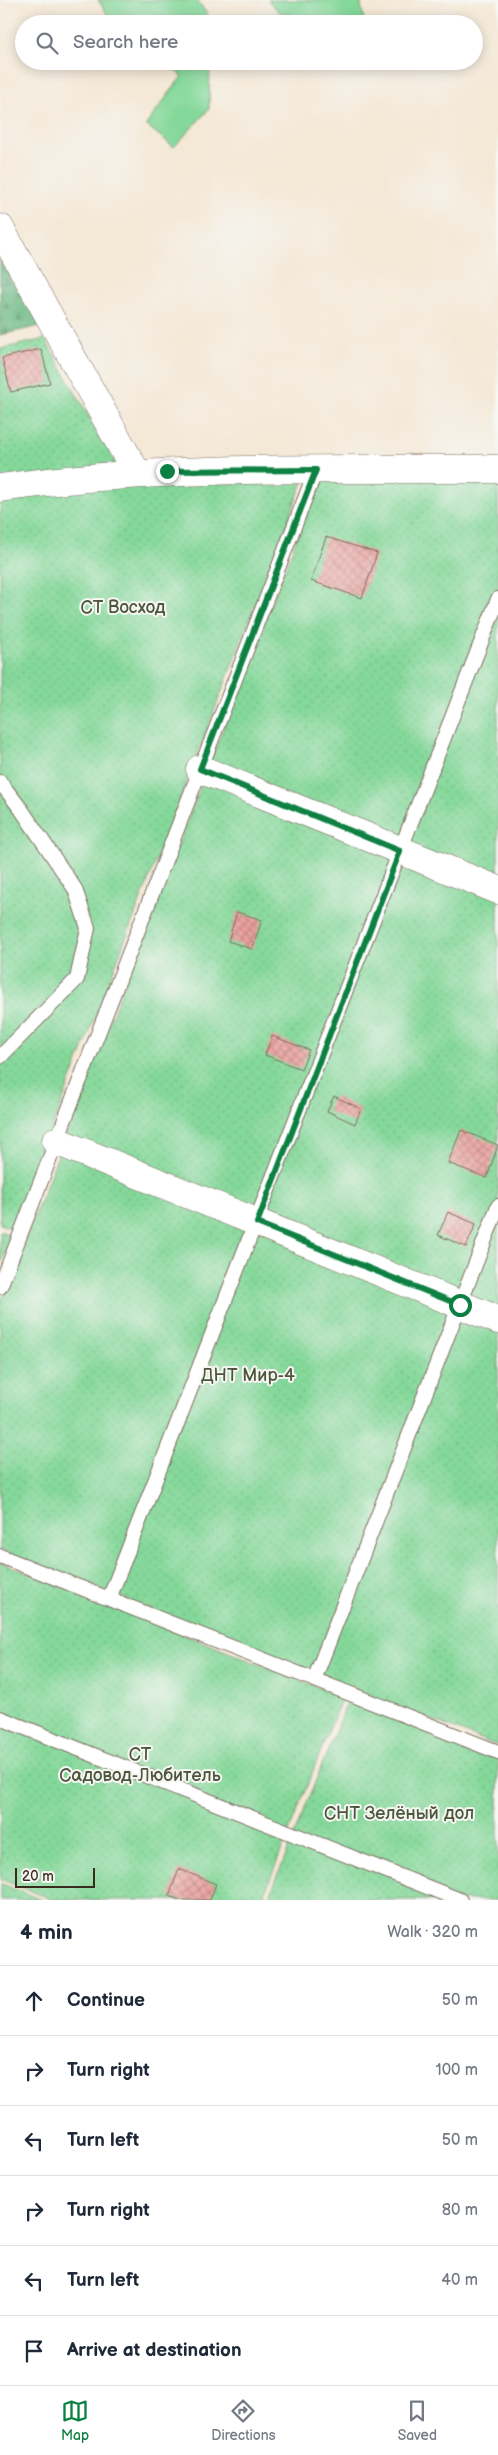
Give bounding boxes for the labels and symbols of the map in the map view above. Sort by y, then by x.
route end [156,460,179,483]
park label: СТ Восход [81,597,166,618]
route start [449,1294,472,1317]
park label: ДНТ Мир-4 [201,1365,295,1386]
park label: СТ Садовод-Любитель [59,1744,221,1786]
park label: СНТ Зелёный дол [324,1803,474,1824]
scale bar [15,1865,95,1888]

